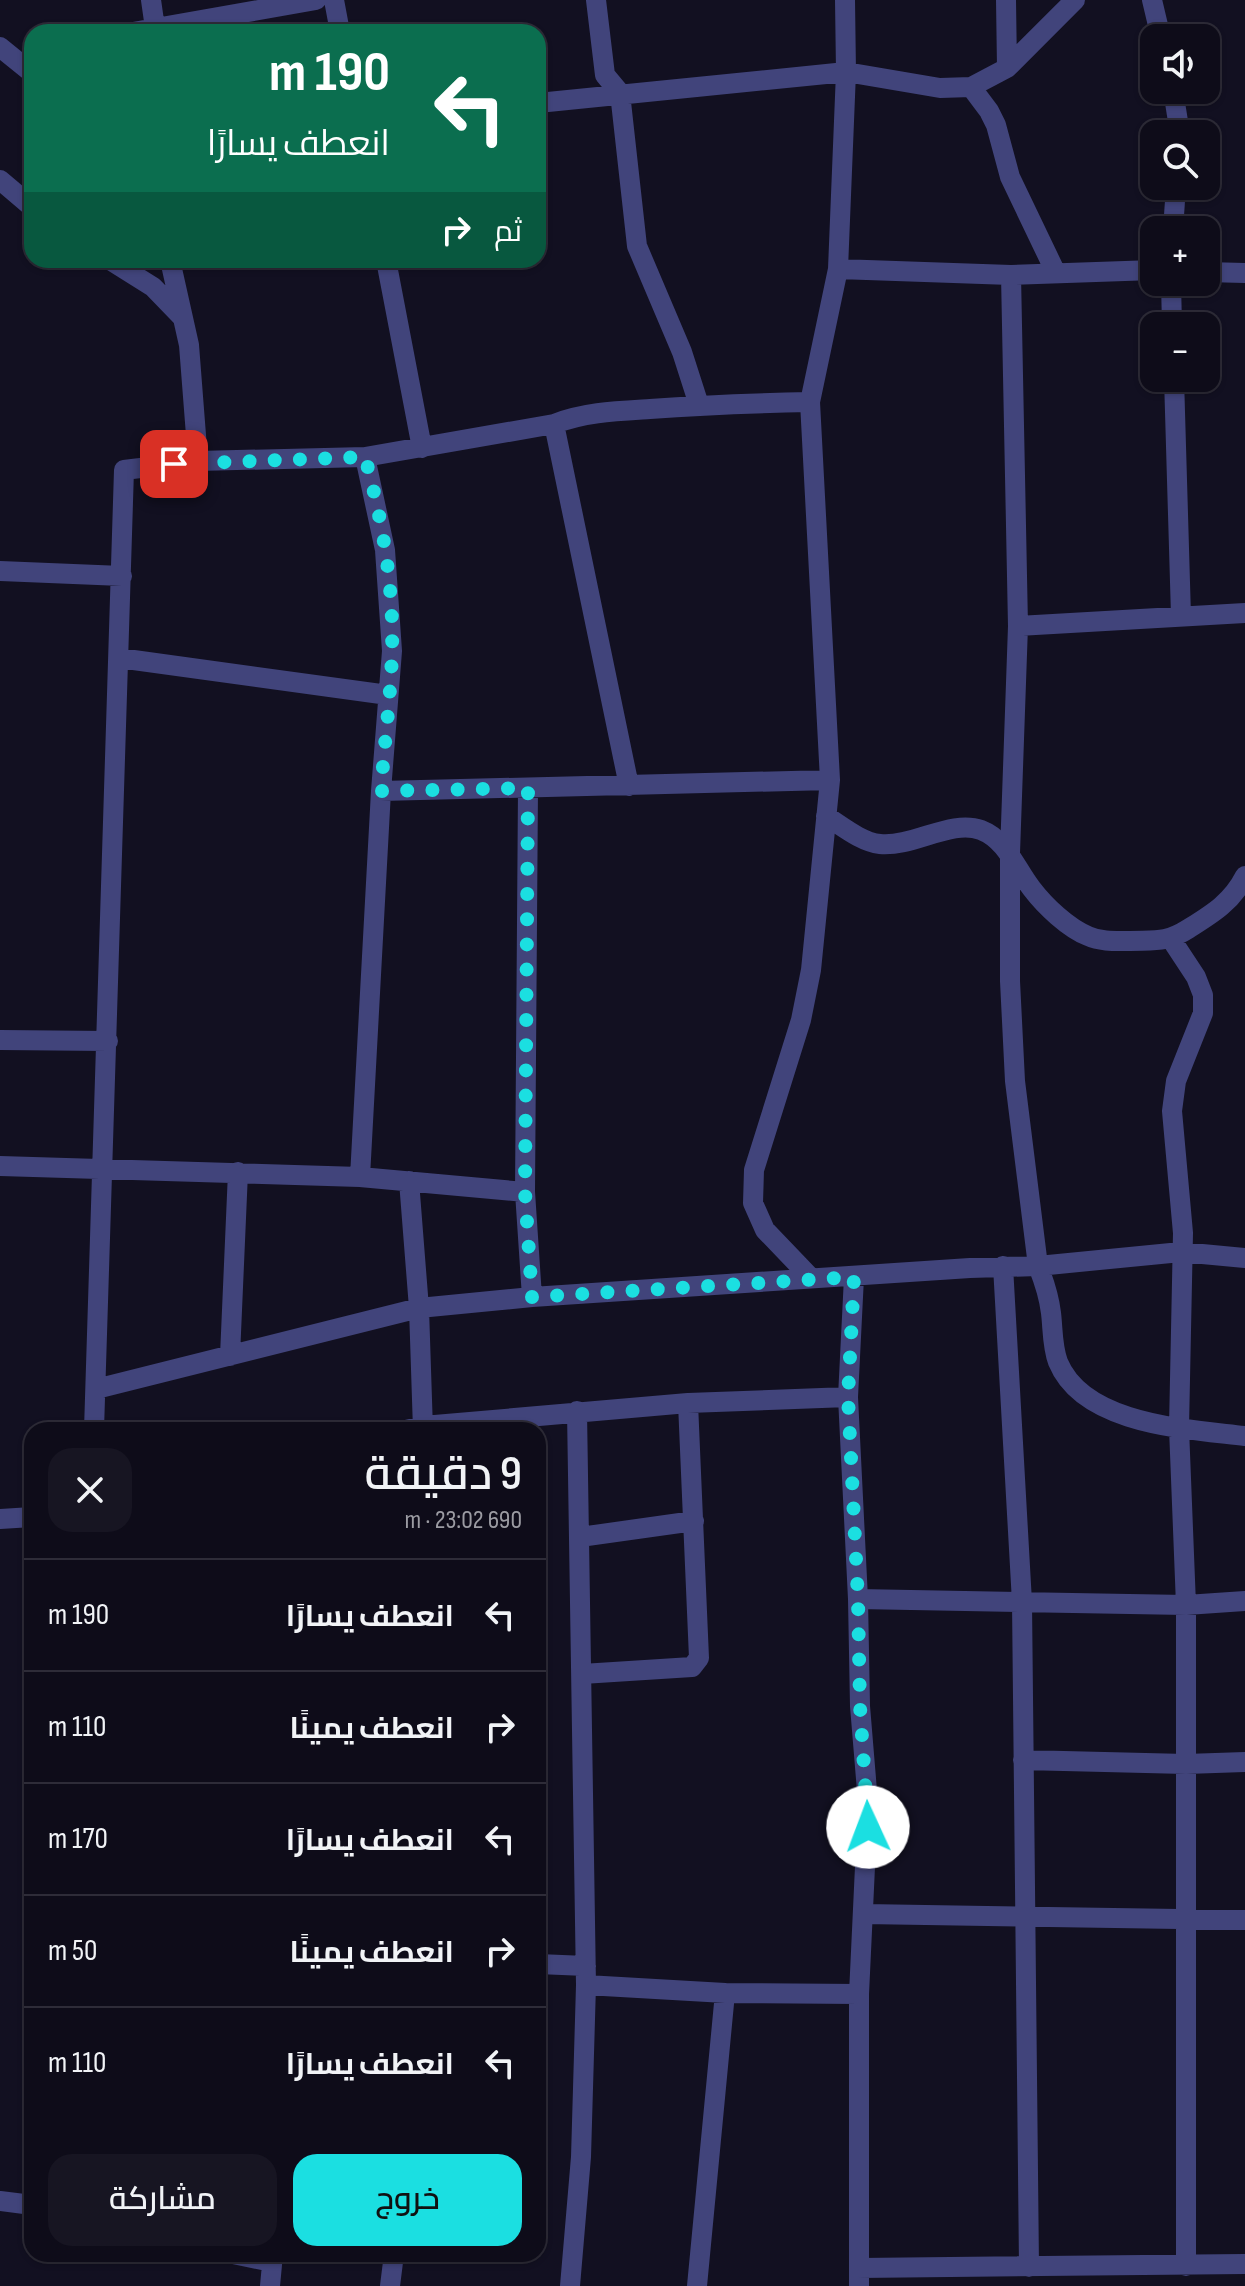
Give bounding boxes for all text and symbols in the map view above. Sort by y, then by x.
map controls [1140,24,1220,392]
button: sound [1140,24,1220,104]
text: 190 m [269,40,390,107]
icon: left [418,56,522,160]
button: search [1140,120,1220,200]
text: انعطف يسارًا [207,123,390,166]
icon: right [434,208,478,252]
text: ثم [494,214,522,250]
button: + [1140,216,1220,296]
button: − [1140,312,1220,392]
pin [140,430,208,498]
icon: arrive [152,442,196,486]
text: 9 دقيقة [364,1446,522,1503]
button: close [48,1448,132,1532]
text: 690 m · 23:02 [405,1505,522,1536]
icon: left [478,1593,522,1637]
text: 190 m [48,1597,109,1633]
text: انعطف يسارًا [286,1599,454,1635]
icon: right [478,1705,522,1749]
text: 110 m [48,1709,106,1745]
text: انعطف يمينًا [289,1711,454,1747]
position arrow [826,1785,910,1869]
icon: left [478,1817,522,1861]
text: 170 m [48,1821,108,1857]
text: انعطف يسارًا [286,1823,454,1859]
icon: right [478,1929,522,1973]
text: 50 m [48,1933,97,1969]
text: انعطف يمينًا [289,1935,454,1971]
icon: left [478,2041,522,2085]
text: 110 m [48,2045,106,2081]
text: انعطف يسارًا [286,2047,454,2083]
button: مشاركة [48,2154,277,2246]
button: خروج [293,2154,522,2246]

